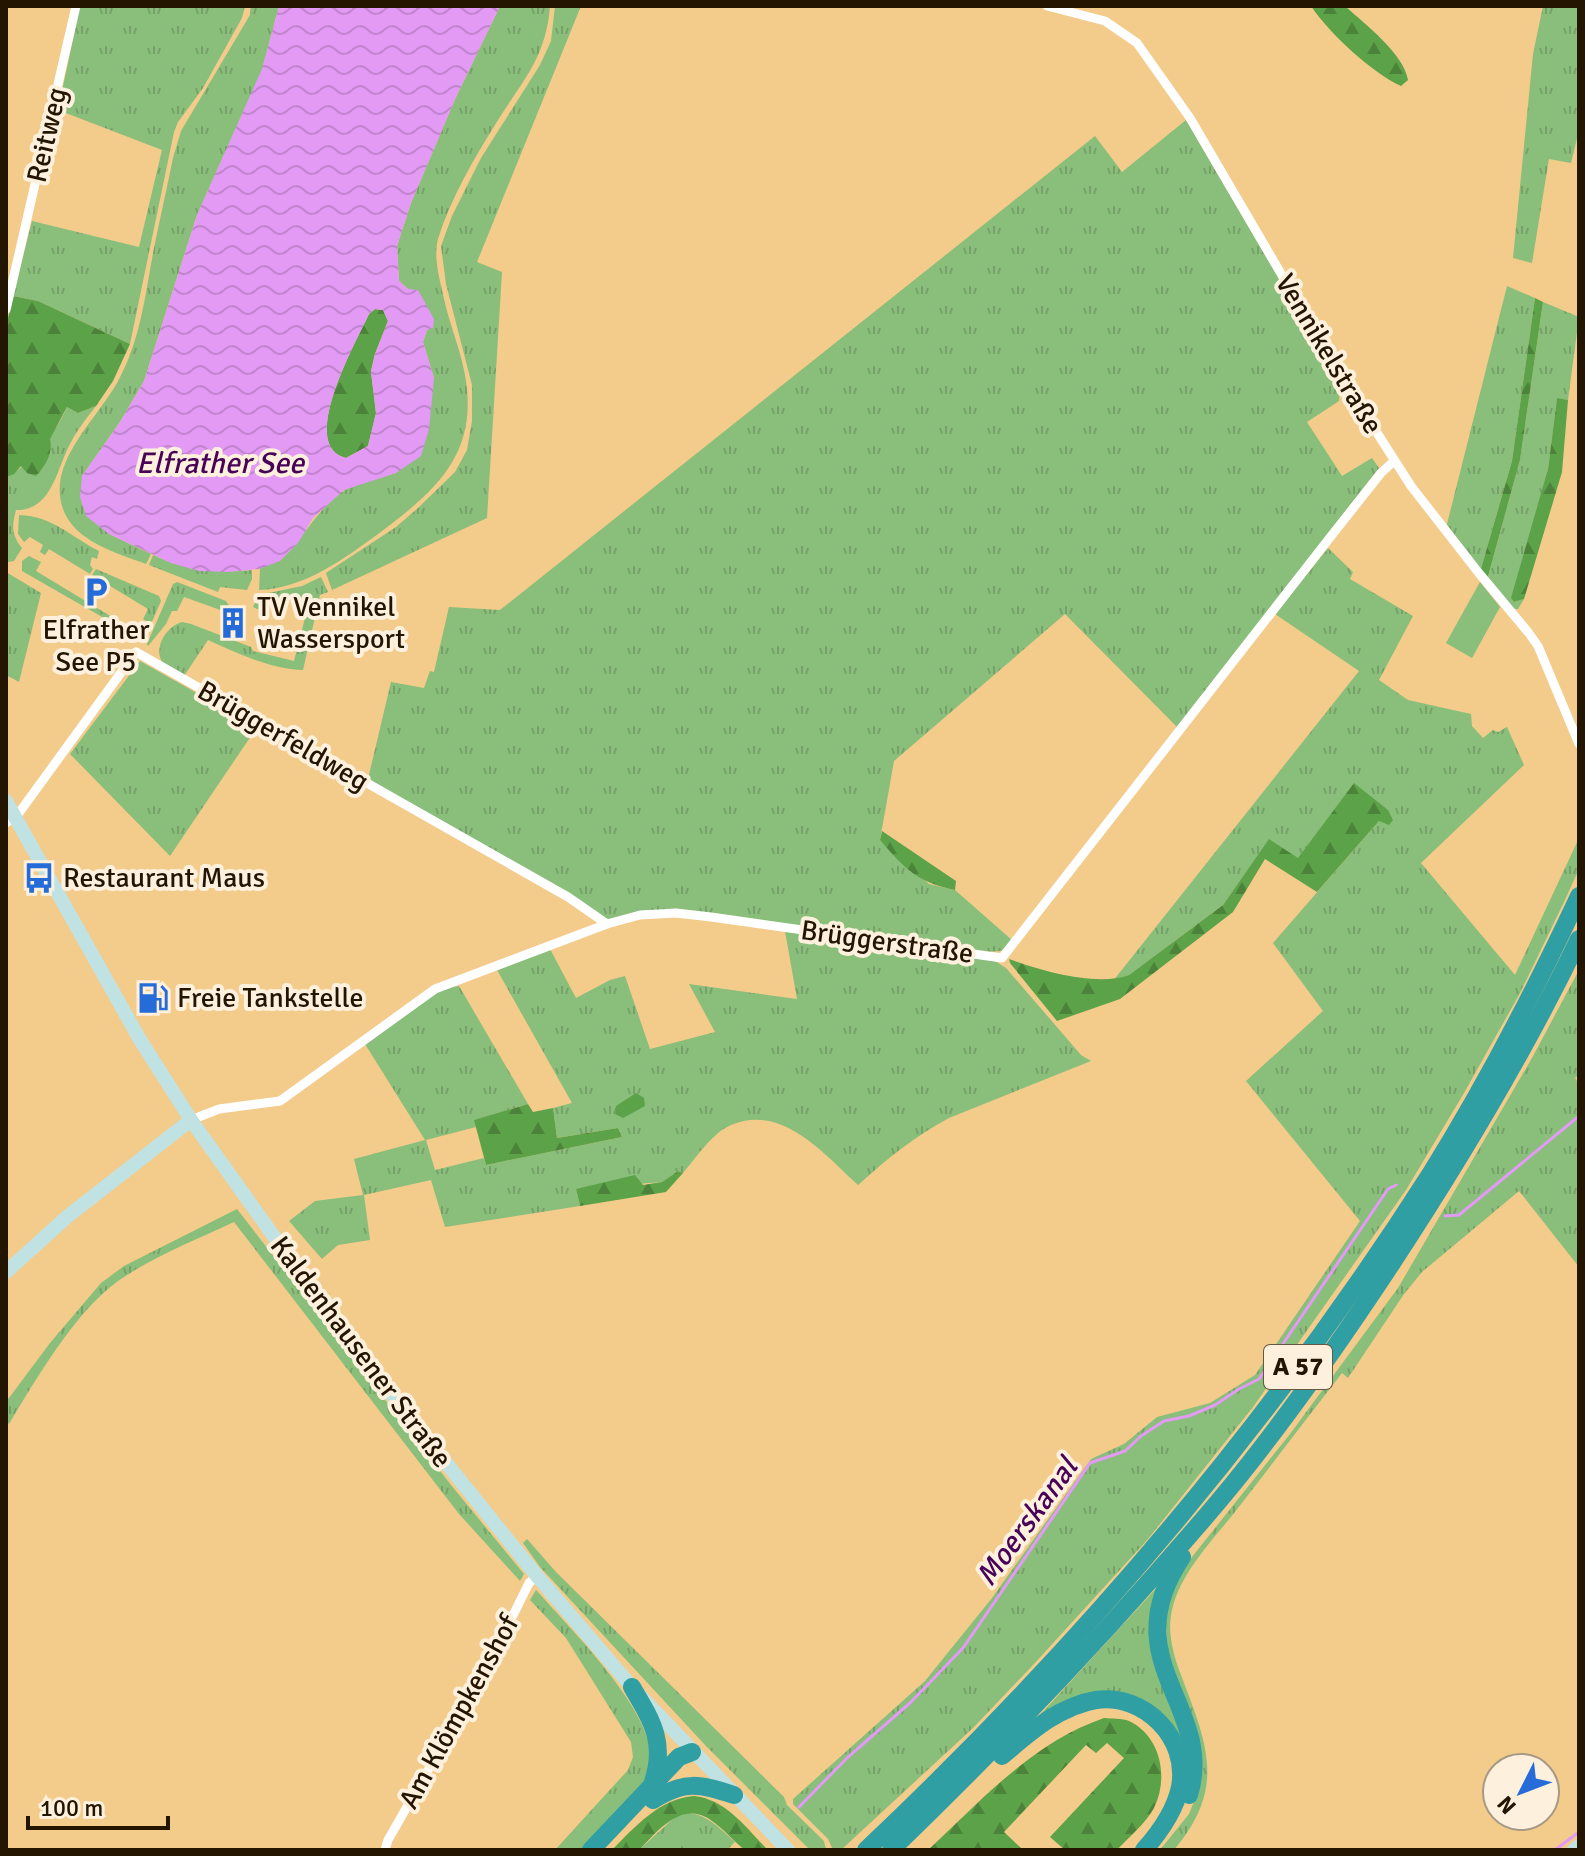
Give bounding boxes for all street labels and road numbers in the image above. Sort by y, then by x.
street label: Reitweg [20,84,74,186]
street label: Vennikelstraße [1268,268,1390,440]
street label: Brüggerfeldweg [192,673,374,799]
street label: Brüggerstraße [799,913,975,971]
street label: Kaldenhausener Straße [263,1230,459,1474]
road number: A 57 [1264,1345,1332,1389]
street label: Am Klömpkenshof [392,1608,527,1815]

